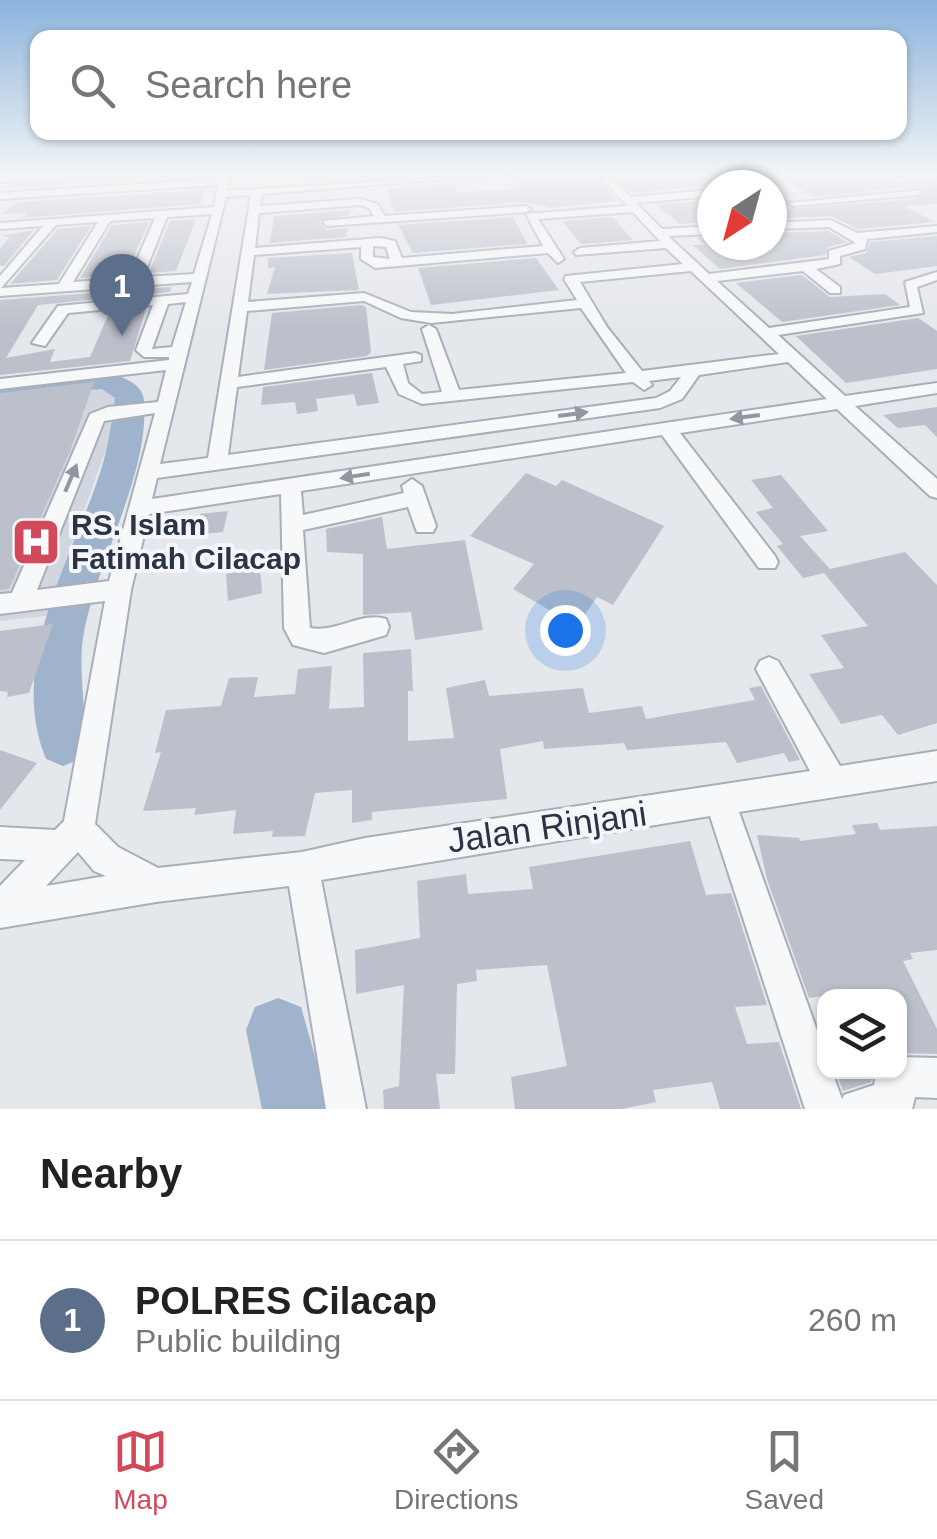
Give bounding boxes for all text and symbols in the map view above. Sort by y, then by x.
search box [30,30,907,140]
icon: search [65,58,120,113]
text: Search here [145,64,352,106]
north arrow [697,170,787,260]
pin: 1 [90,254,154,336]
one-way arrow [558,406,589,422]
one-way arrow [729,410,761,426]
one-way arrow [63,464,79,493]
one-way arrow [338,468,370,484]
place label: RS. Islam Fatimah Cilacap [71,508,301,575]
hospital icon: RS. Islam Fatimah Cilacap [10,516,62,568]
your location [540,605,591,656]
street label: Jalan Rinjani [445,793,649,860]
map controls [817,989,907,1079]
button: layers [817,989,907,1079]
text: Nearby [40,1150,182,1197]
text: POLRES Cilacap [135,1280,437,1322]
text: 1 [64,1302,81,1338]
text: 260 m [808,1302,897,1338]
text: Public building [135,1323,341,1359]
tab: Map [113,1424,168,1516]
tab: Directions [394,1424,519,1516]
tab: Saved [745,1424,824,1516]

